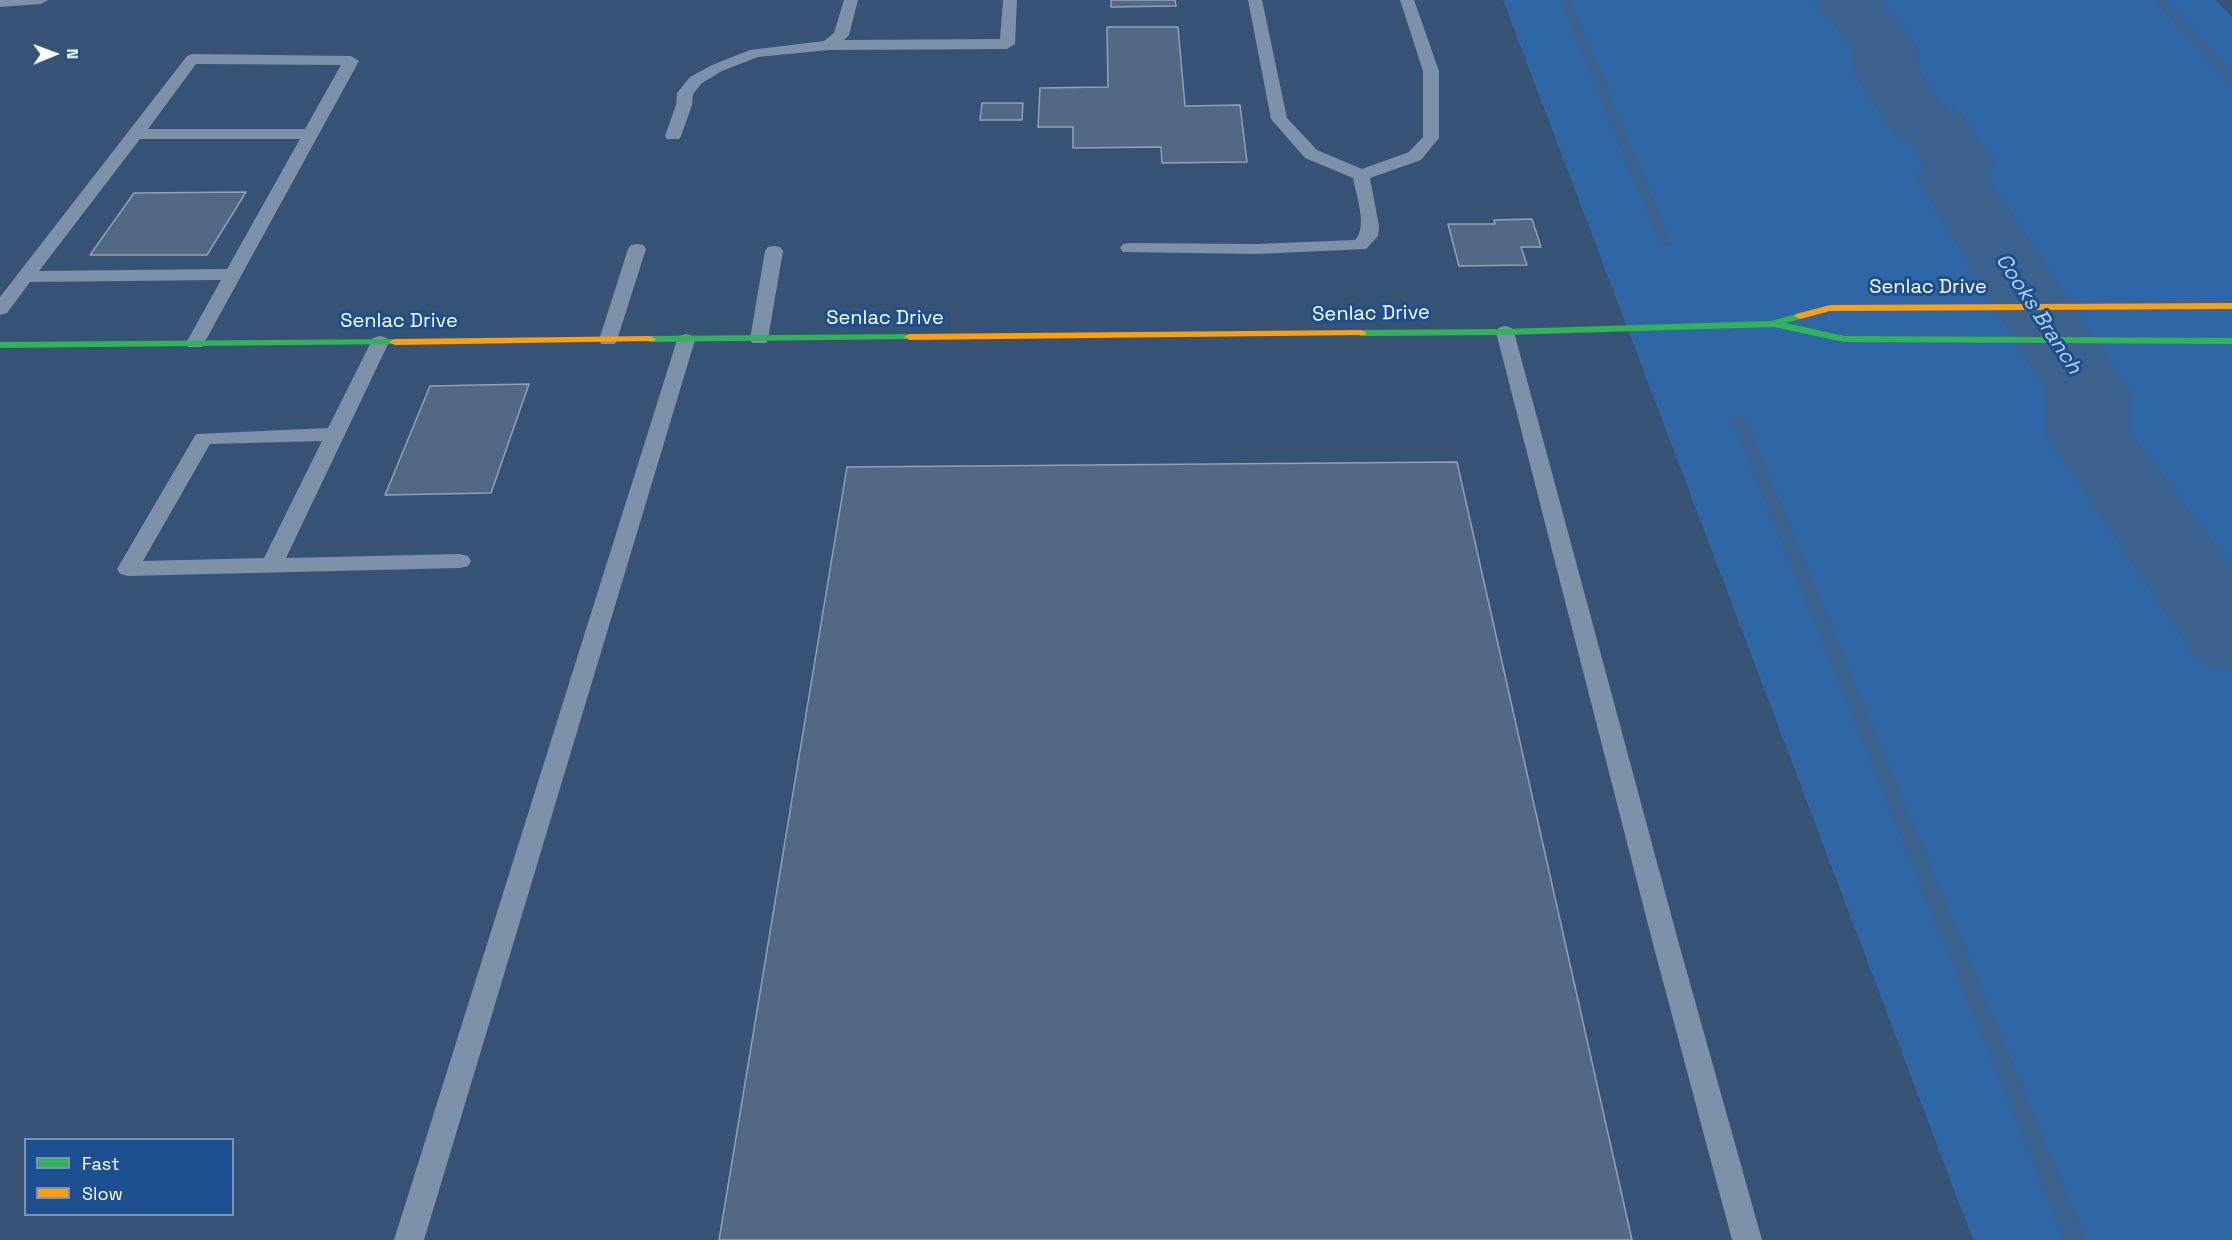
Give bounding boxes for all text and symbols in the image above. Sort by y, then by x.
north arrow [24,24,84,84]
text: N [62,48,83,59]
water label: Cooks Branch [1990,249,2086,379]
street label: Senlac Drive [1869,276,1987,300]
street label: Senlac Drive [1312,301,1430,327]
street label: Senlac Drive [826,307,944,331]
street label: Senlac Drive [340,310,458,334]
legend [24,1138,234,1216]
text: Fast [82,1152,119,1175]
text: Slow [82,1182,123,1205]

